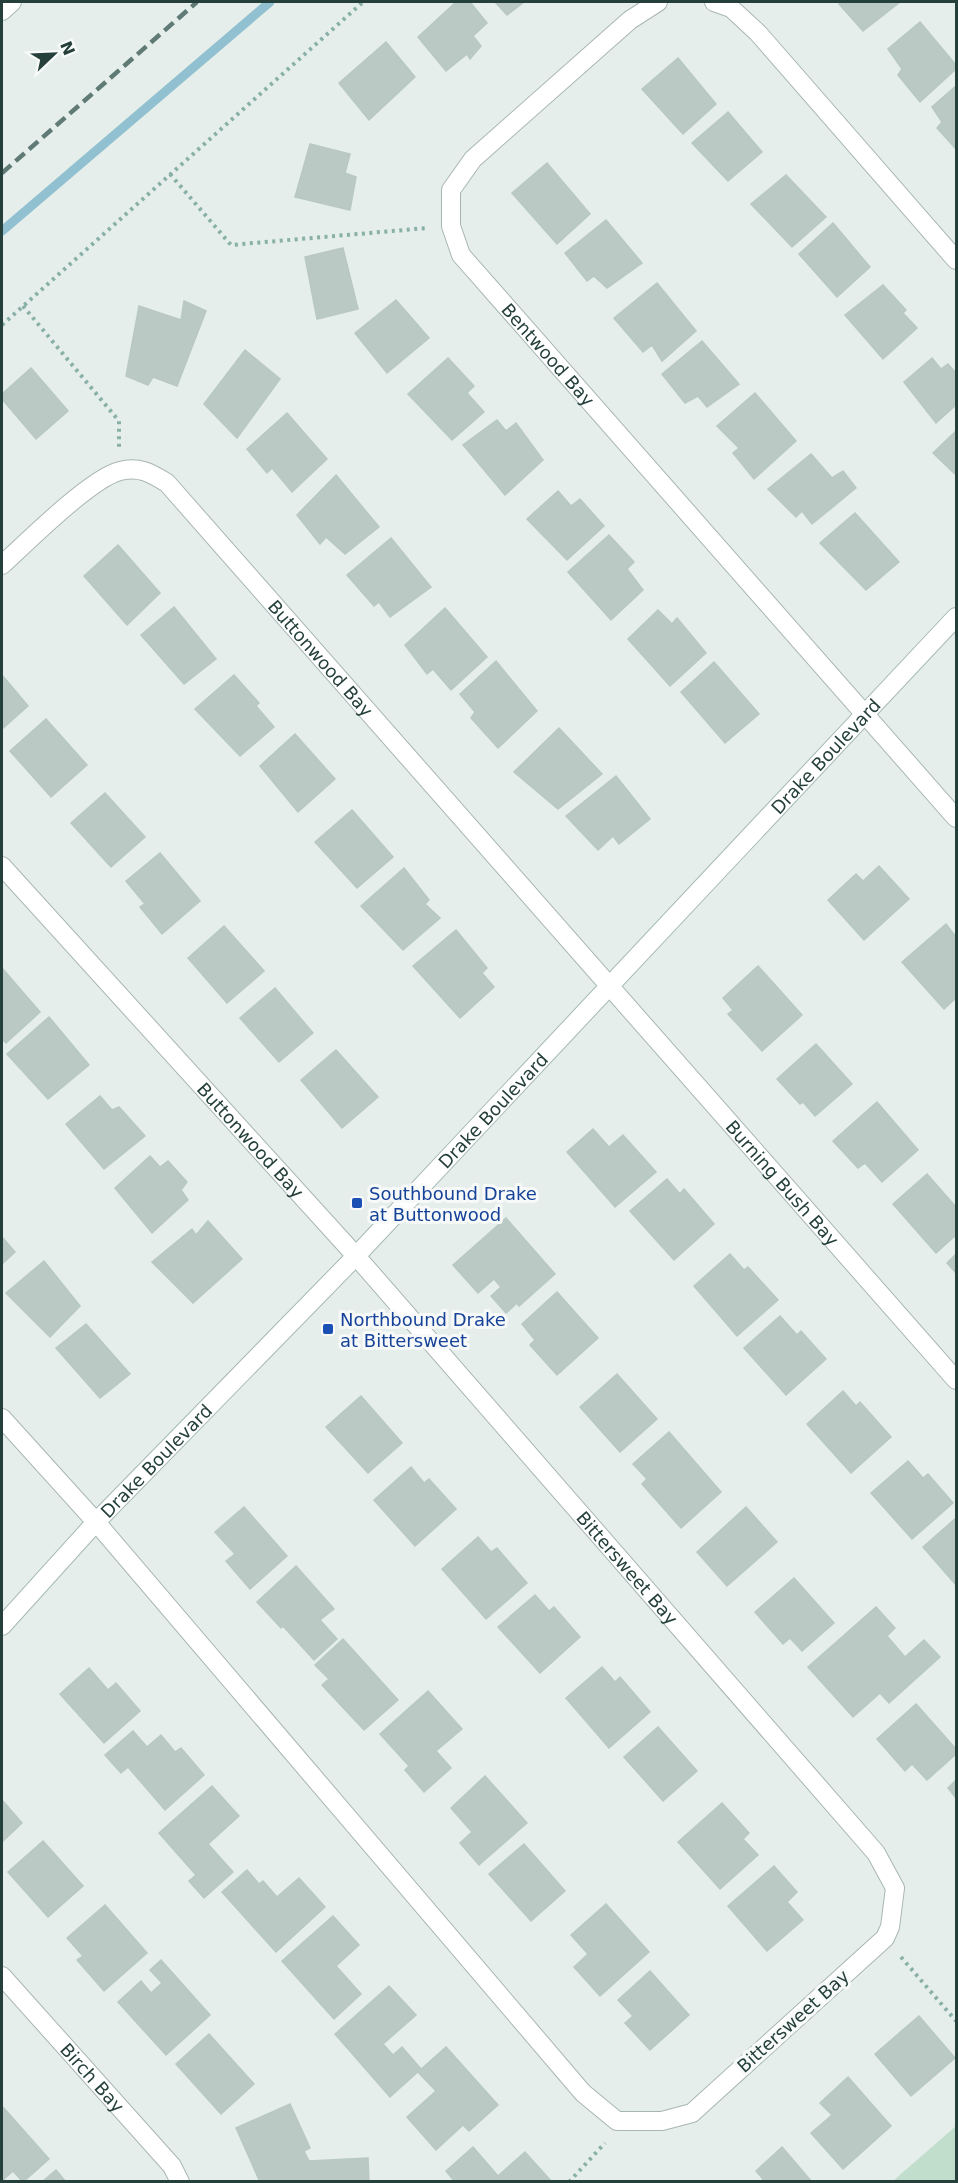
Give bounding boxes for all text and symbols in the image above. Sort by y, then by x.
north arrow [24,24,84,84]
text: N [56,38,79,58]
street label: Bentwood Bay [498,299,599,410]
street label: Buttonwood Bay [264,595,378,721]
street label: Drake Boulevard [766,694,884,818]
street label: Drake Boulevard [434,1048,552,1172]
street label: Buttonwood Bay [193,1078,309,1202]
street label: Burning Bush Bay [722,1116,844,1250]
place label: Southbound Drake at Buttonwood [369,1183,537,1225]
marker: Southbound Drake at Buttonwood [350,1196,364,1210]
place label: Northbound Drake at Bittersweet [340,1309,506,1351]
marker: Northbound Drake at Bittersweet [321,1322,335,1336]
street label: Drake Boulevard [96,1400,216,1522]
street label: Bittersweet Bay [573,1507,683,1629]
street label: Bittersweet Bay [733,1965,853,2077]
street label: Birch Bay [56,2038,129,2116]

